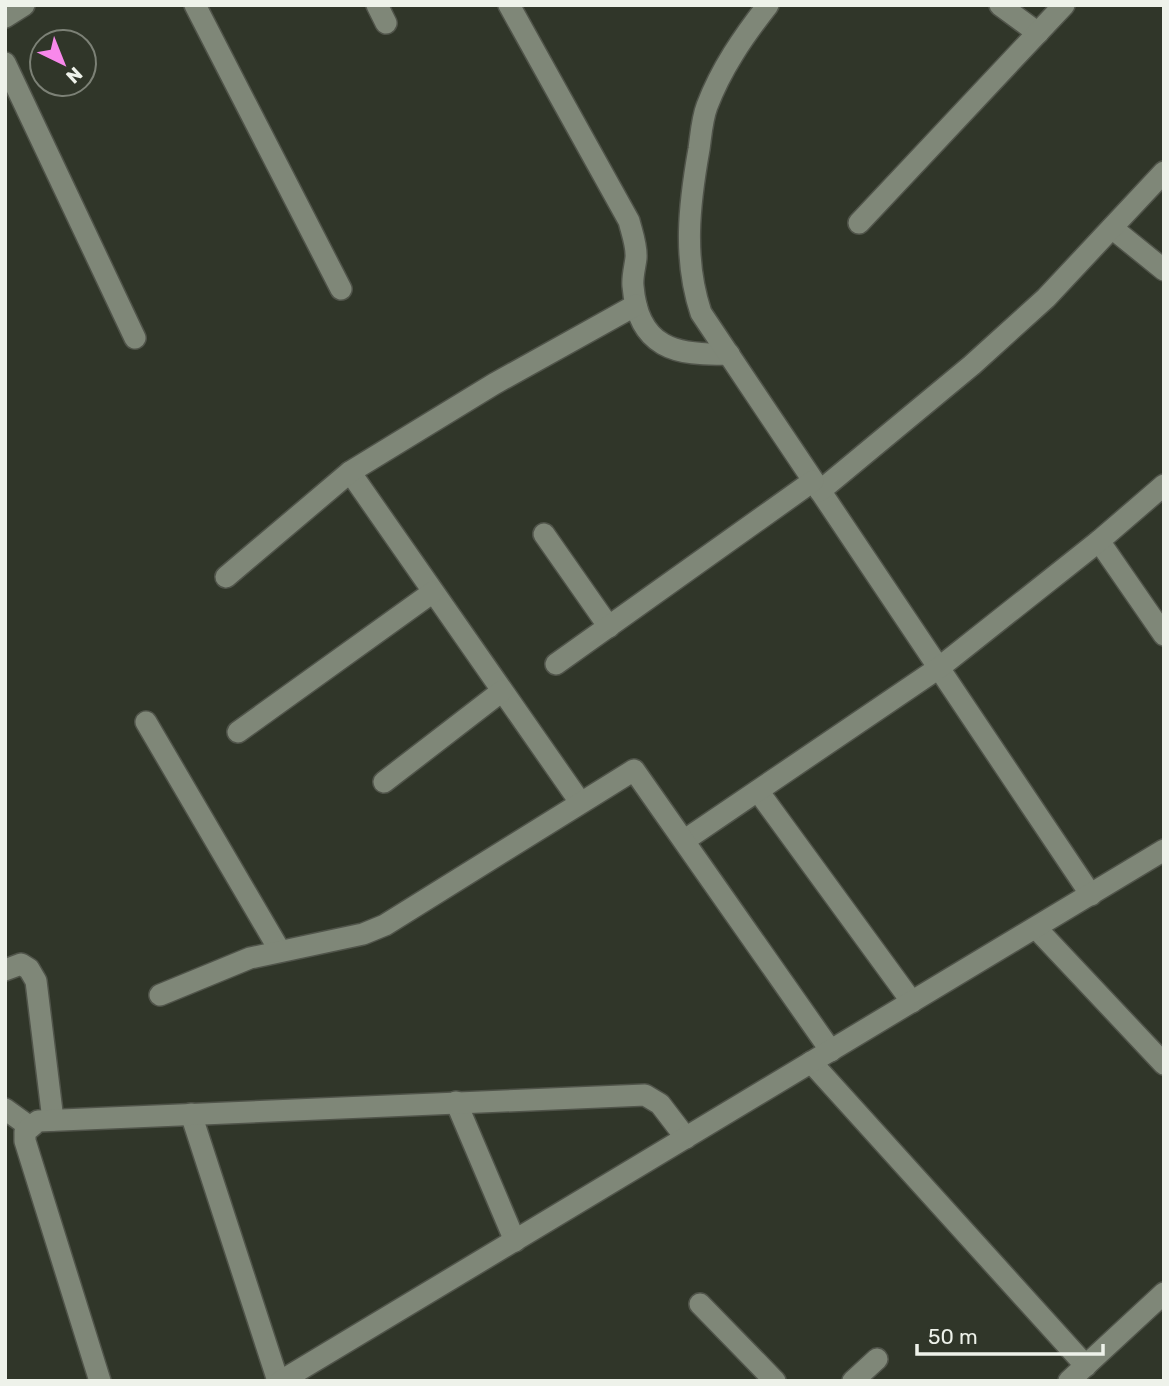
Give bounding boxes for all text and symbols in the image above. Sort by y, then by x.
north arrow [28,28,98,98]
text: N [61,62,87,88]
scale bar [917,1312,1102,1356]
text: 50 m [928,1324,978,1349]

